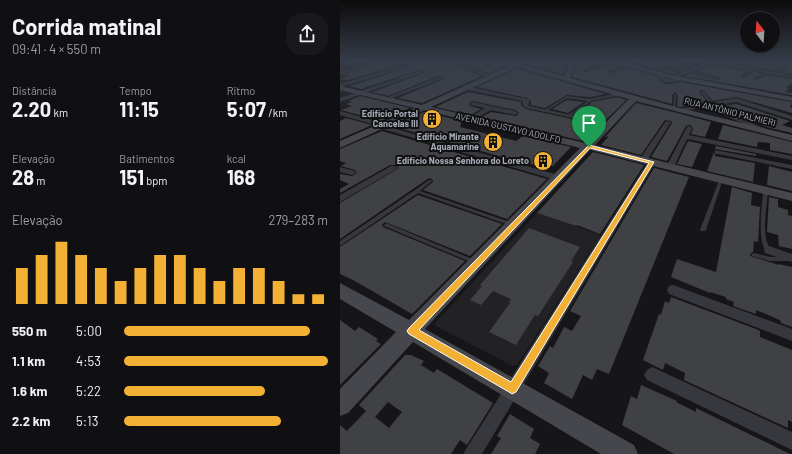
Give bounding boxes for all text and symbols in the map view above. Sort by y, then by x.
north arrow [740,12,780,52]
map controls [740,12,780,52]
text: Corrida matinal [12,13,161,39]
button: share [286,13,328,55]
text: 09:41 · 4 × 550 m [12,41,101,57]
text: Distância [12,84,57,97]
text: Tempo [119,84,152,97]
text: Ritmo [227,84,255,97]
street label: RUA ANTÔNIO PALMIERI [683,95,777,128]
text: 2.20 [12,97,51,121]
text: 11:15 [119,97,159,121]
text: 5:07 [227,97,266,121]
text: km [51,106,68,119]
text: /km [266,106,287,119]
pin [572,106,606,147]
place label: Edifício Portal Cancelas III [362,108,418,129]
building icon: Edifício Portal Cancelas III [421,108,443,130]
street label: AVENIDA GUSTAVO ADOLFO [454,110,562,145]
icon: arrive [578,112,600,134]
place label: Edifício Mirante Aquamarine [417,131,479,152]
building icon: Edifício Mirante Aquamarine [482,131,504,153]
building icon: Edifício Nossa Senhora do Loreto [532,150,554,172]
text: Elevação [12,152,55,165]
text: Batimentos [119,152,174,165]
text: kcal [227,152,246,165]
place label: Edifício Nossa Senhora do Loreto [397,155,529,166]
text: 28 [12,165,34,189]
text: 151 [119,165,144,189]
text: 168 [227,165,255,189]
text: m [34,174,45,187]
text: bpm [144,174,167,187]
text: Elevação [12,212,63,228]
text: 279–283 m [268,212,328,228]
text: 550 m [12,323,47,339]
text: 5:00 [76,323,102,339]
text: 1.1 km [12,353,45,369]
text: 4:53 [76,353,101,369]
text: 1.6 km [12,383,47,399]
text: 5:22 [76,383,101,399]
text: 2.2 km [12,413,50,429]
text: 5:13 [76,413,98,429]

